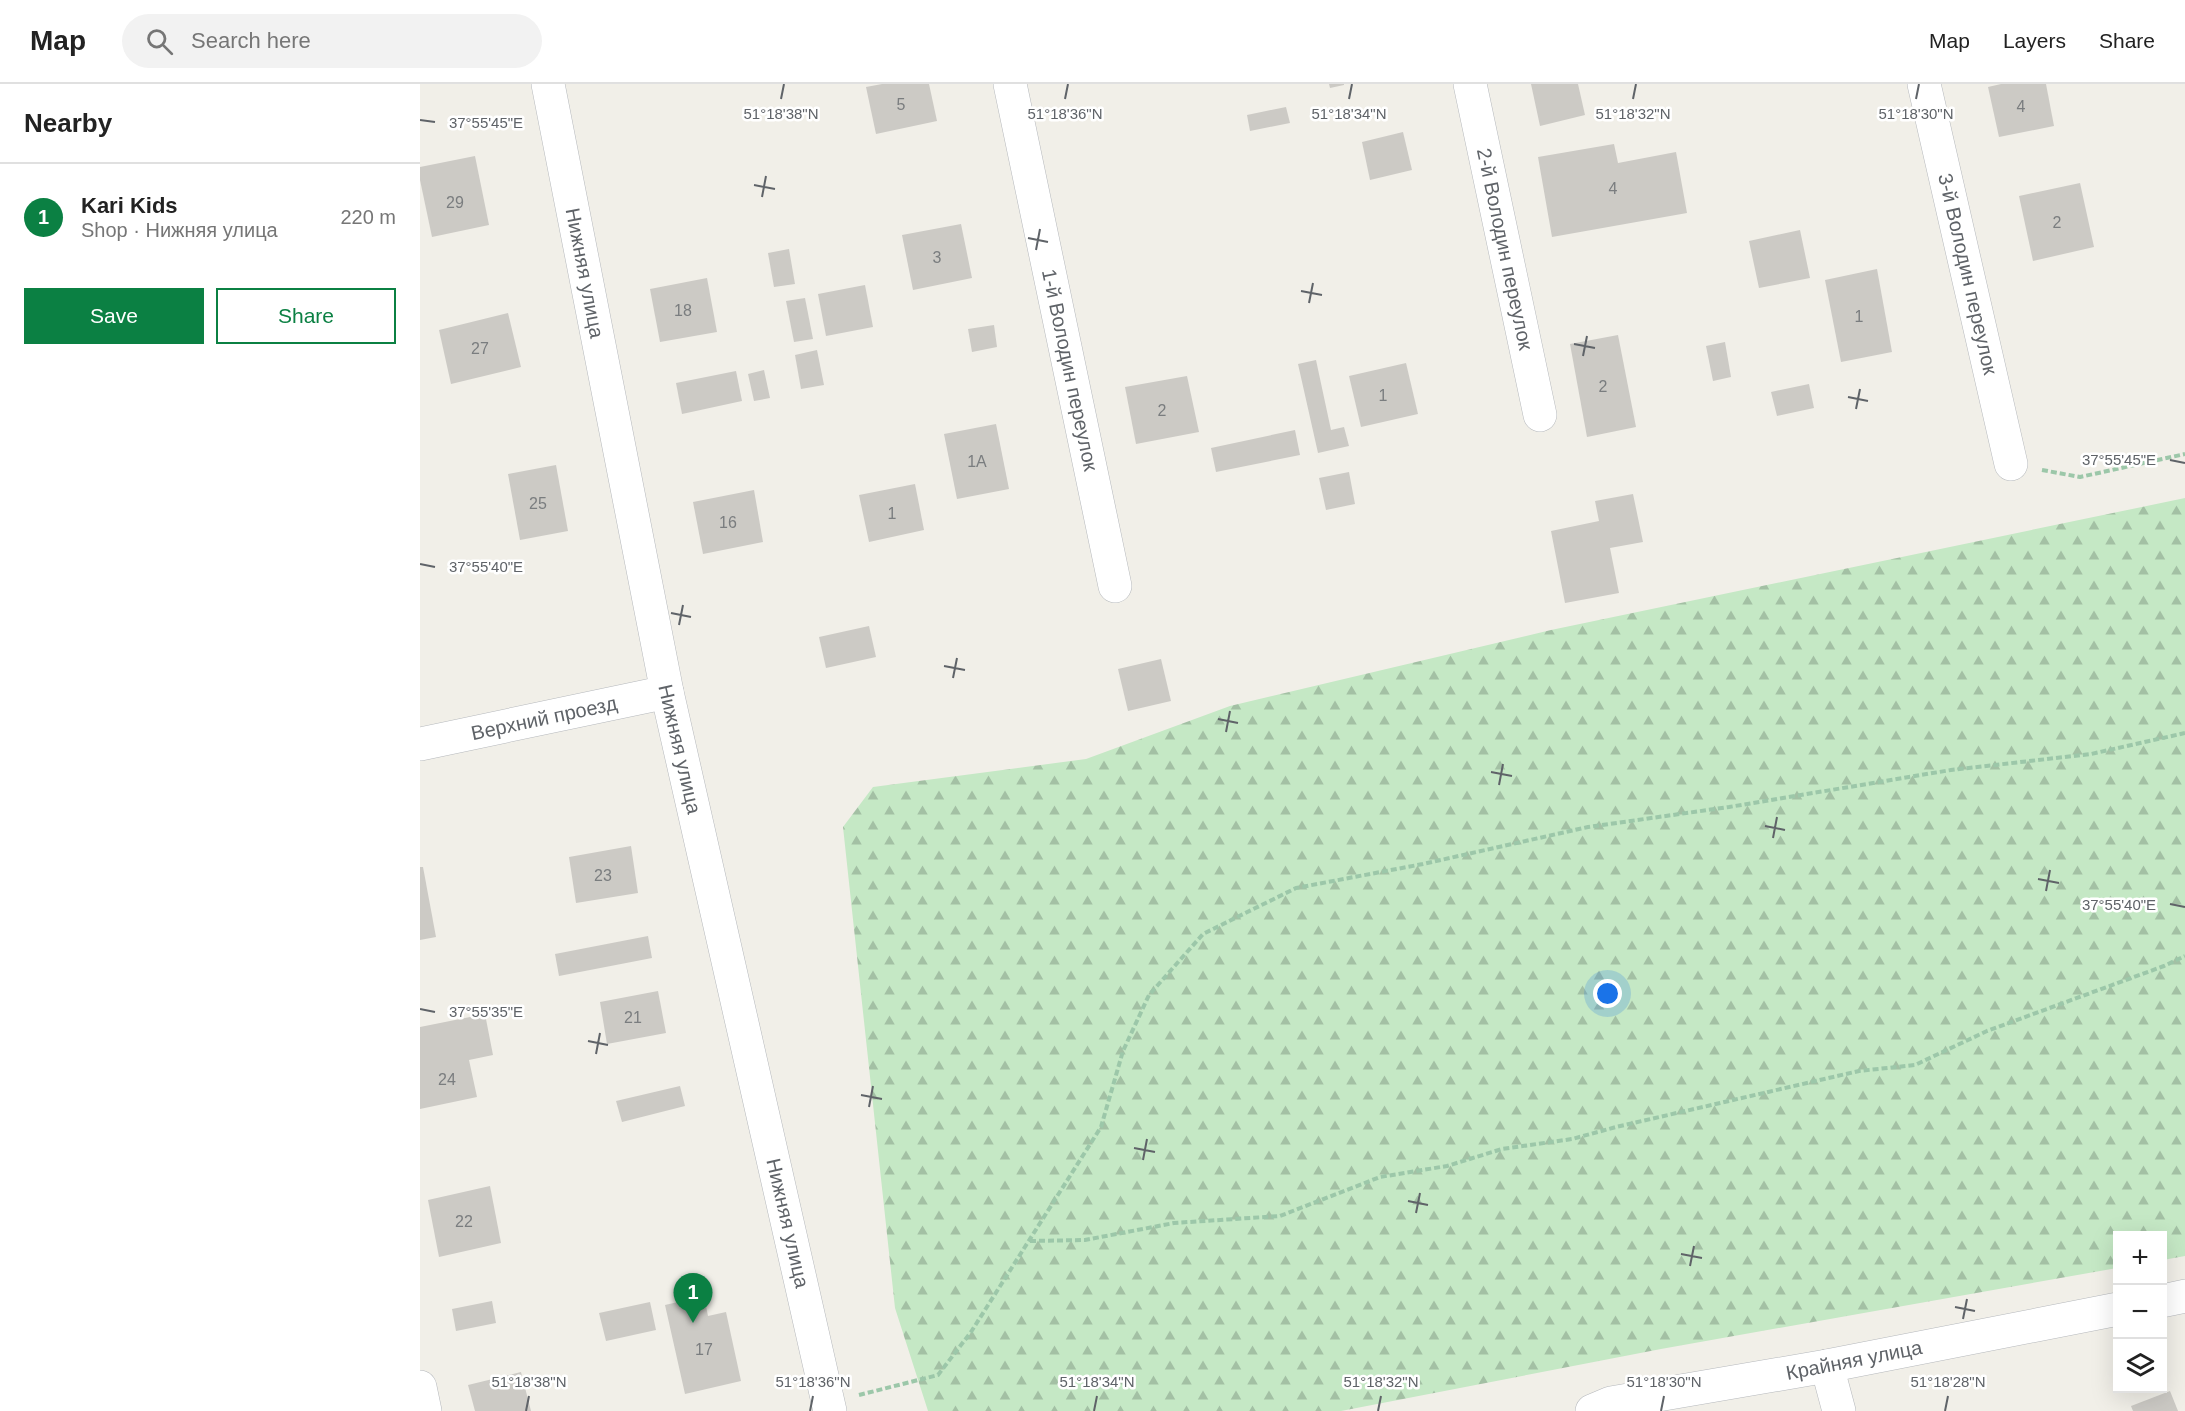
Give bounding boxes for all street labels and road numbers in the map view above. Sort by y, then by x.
street label: 2-й Володин переулок [1473,146,1537,352]
street label: 3-й Володин переулок [1934,171,2002,377]
street label: Нижняя улица [562,206,609,341]
street label: 1-й Володин переулок [1038,267,1102,473]
street label: Нижняя улица [654,682,706,817]
street label: Верхний проезд [469,692,619,744]
street label: Нижняя улица [762,1156,814,1291]
street label: Крайняя улица [1784,1336,1925,1384]

